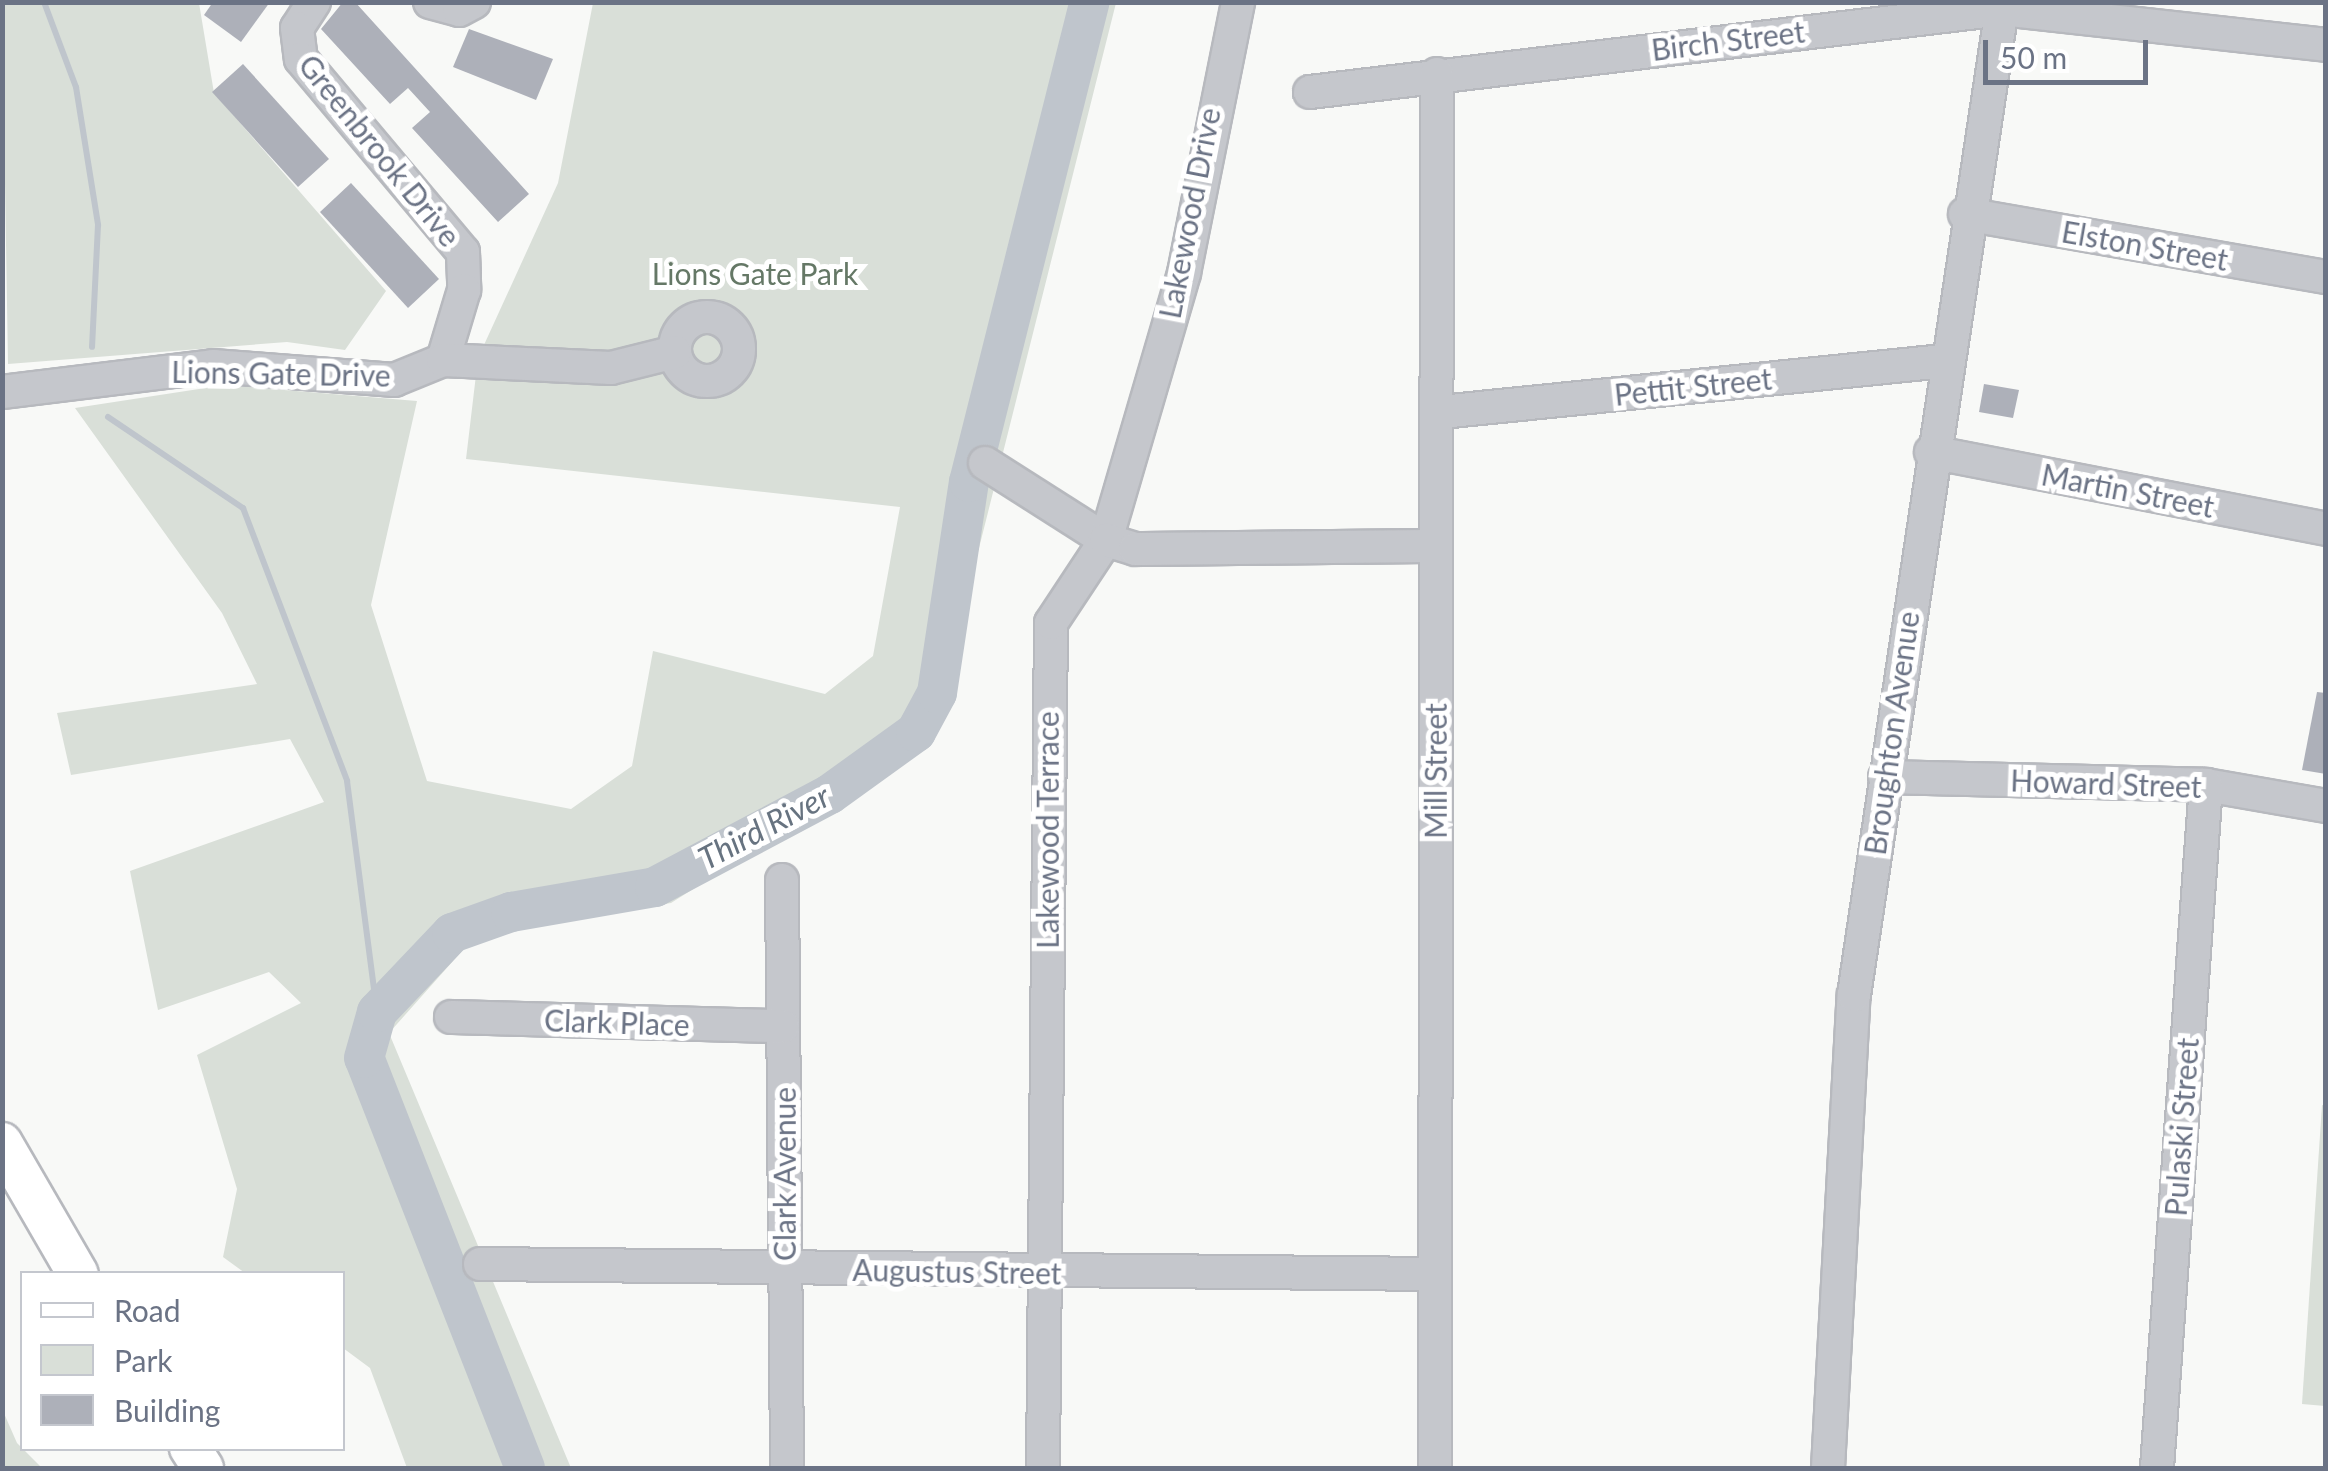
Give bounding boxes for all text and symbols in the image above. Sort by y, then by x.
street label: Birch Street [1649,13,1807,67]
scale bar [1988,20,2153,82]
text: 50 m [2000,39,2067,75]
street label: Greenbrook Drive [292,47,468,253]
street label: Lakewood Drive [1151,105,1227,321]
street label: Elston Street [2059,213,2231,277]
park label: Lions Gate Park [652,255,858,291]
street label: Lions Gate Drive [171,353,391,393]
street label: Pettit Street [1612,360,1774,412]
street label: Martin Street [2039,456,2217,524]
street label: Broughton Avenue [1856,608,1926,858]
street label: Mill Street [1417,703,1453,839]
street label: Lakewood Terrace [1029,711,1065,949]
street label: Howard Street [2010,762,2202,804]
water label: Third River [692,776,836,878]
street label: Clark Place [544,1001,690,1043]
street label: Pulaski Street [2157,1037,2205,1217]
street label: Clark Avenue [766,1086,802,1262]
street label: Augustus Street [852,1251,1062,1291]
legend [20,1271,345,1451]
text: Road [114,1292,181,1328]
text: Park [114,1342,173,1378]
text: Building [114,1392,220,1428]

